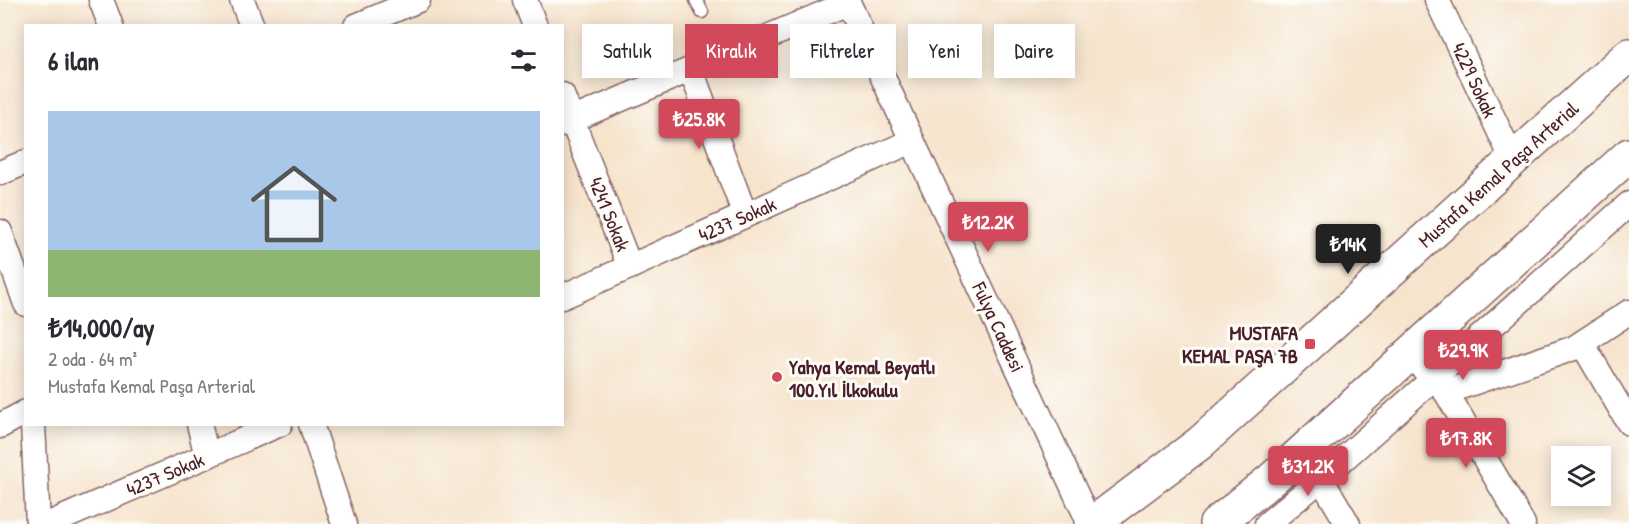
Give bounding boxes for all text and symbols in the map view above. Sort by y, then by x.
chip: Satılık [582,24,673,78]
chip: Kiralık [685,24,778,78]
chip: Filtreler [790,24,896,78]
chip: Yeni [908,24,982,78]
chip: Daire [994,24,1075,78]
street label: 4229 Sokak [1446,38,1504,122]
text: 6 ilan [48,43,99,78]
icon: filters [507,44,540,77]
street label: Mustafa Kemal Paşa Arterial [1412,94,1584,253]
pin: ₺25.8K [650,99,748,150]
text: ₺25.8K [673,105,725,132]
icon: home [240,150,348,258]
street label: 4241 Sokak [583,173,637,255]
street label: 4237 Sokak [694,190,780,248]
pin: ₺12.2K [939,202,1037,253]
text: ₺12.2K [962,208,1014,235]
pin: ₺14K [1312,224,1384,275]
text: ₺14K [1330,230,1366,257]
street label: Fulya Caddesi [966,277,1032,376]
text: ₺14,000/ay [48,310,154,345]
place label: MUSTAFA KEMAL PAŞA 7B [1182,319,1298,369]
pin: ₺29.9K [1414,330,1512,381]
text: ₺29.9K [1438,336,1488,363]
marker: MUSTAFA KEMAL PAŞA 7B [1303,337,1317,351]
text: 2 oda · 64 m² [48,345,137,372]
place label: Yahya Kemal Beyatlı 100.Yıl İlkokulu [789,353,936,403]
marker: Yahya Kemal Beyatlı 100.Yıl İlkokulu [770,370,784,384]
text: Mustafa Kemal Paşa Arterial [48,372,255,399]
pin: ₺17.8K [1417,418,1515,469]
text: ₺17.8K [1440,424,1492,451]
street label: 4237 Sokak [122,446,208,502]
pin: ₺31.2K [1259,446,1357,497]
map controls [1551,446,1611,506]
button: layers [1551,446,1611,506]
text: ₺31.2K [1282,452,1334,479]

